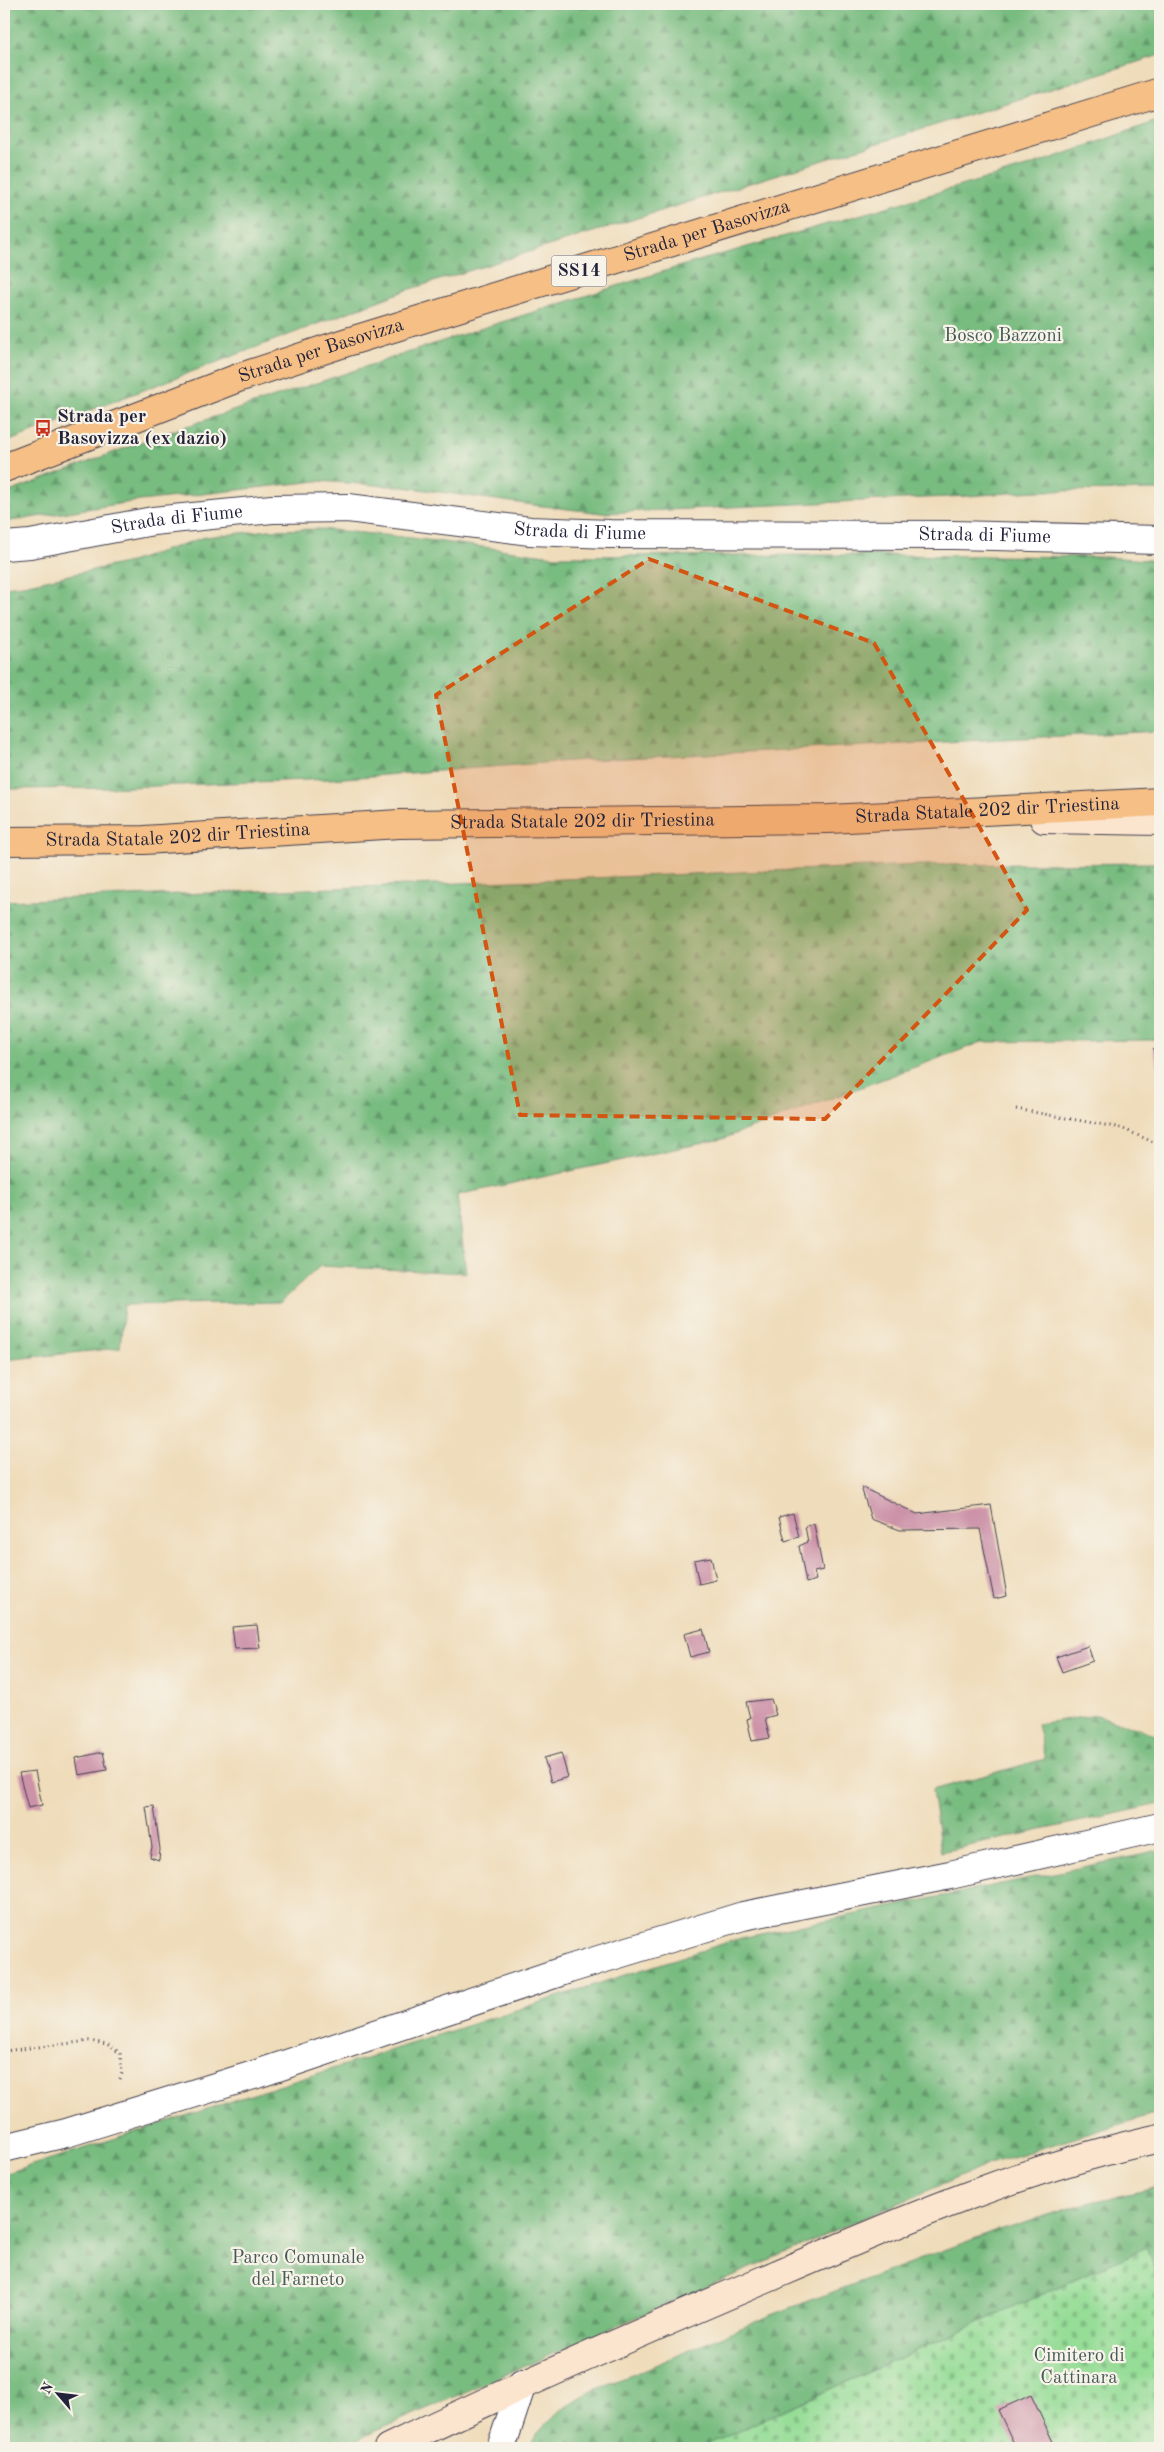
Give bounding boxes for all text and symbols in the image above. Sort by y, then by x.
street label: Strada per Basovizza [622,197,793,266]
road number: SS14 [552,256,606,286]
street label: Strada per Basovizza [236,316,407,387]
park label: Bosco Bazzoni [944,327,1062,346]
place label: Strada per Basovizza (ex dazio) [57,408,227,449]
bus stop icon: Strada per Basovizza (ex dazio) [33,418,53,438]
street label: Strada di Fiume [109,503,244,538]
street label: Strada di Fiume [512,519,646,544]
street label: Strada di Fiume [918,525,1051,547]
street label: Strada Statale 202 dir Triestina [854,795,1121,827]
street label: Strada Statale 202 dir Triestina [450,811,716,833]
street label: Strada Statale 202 dir Triestina [45,820,311,850]
park label: Parco Comunale del Farneto [231,2249,365,2290]
park label: Cimitero di Cattinara [1033,2347,1125,2388]
north arrow [32,2370,82,2420]
text: N [39,2380,56,2396]

